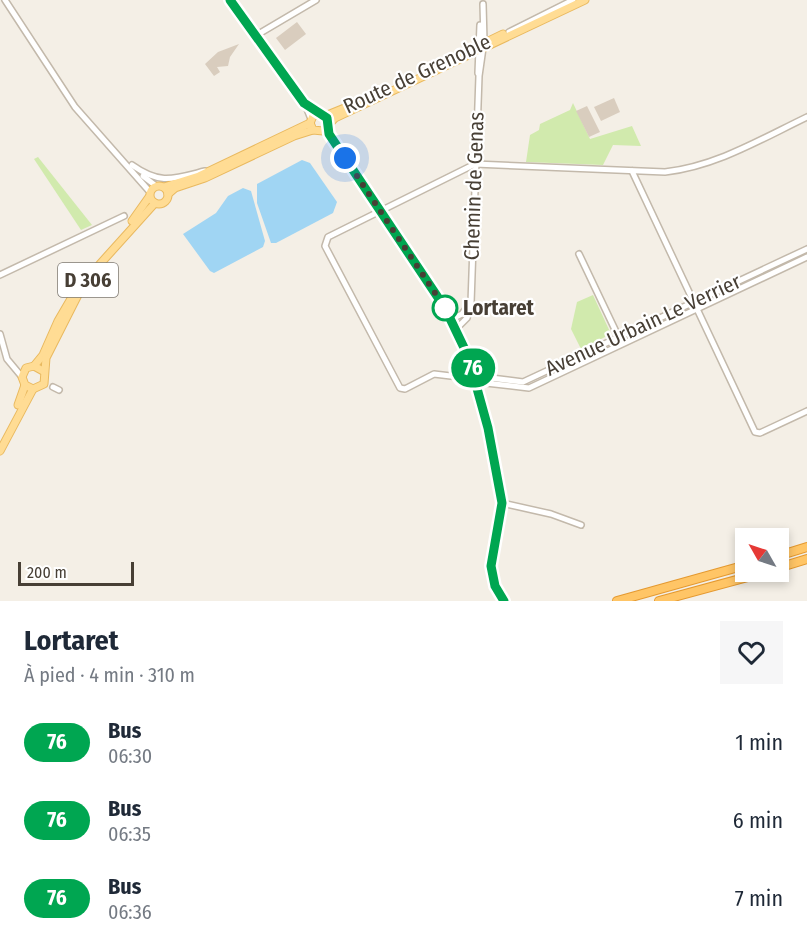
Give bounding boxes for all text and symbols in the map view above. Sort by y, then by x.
street label: Route de Grenoble [339,28,495,120]
street label: Chemin de Genas [458,111,490,261]
your location [330,143,360,173]
road number: D 306 [58,263,118,297]
street label: Avenue Urbain Le Verrier [541,268,745,382]
marker: Lortaret [432,295,458,321]
place label: Lortaret [463,295,535,321]
line badge: 76 [446,348,500,388]
text: 76 [463,355,483,381]
north arrow [735,528,789,582]
map controls [735,528,789,582]
scale bar [18,559,134,586]
text: 200 m [27,563,67,582]
button: heart [720,621,783,684]
text: Lortaret [24,624,119,657]
text: À pied · 4 min · 310 m [24,663,195,687]
text: Bus [108,717,141,744]
text: 76 [47,729,67,755]
text: 1 min [735,729,783,756]
text: 06:30 [108,744,152,768]
text: Bus [108,795,141,822]
text: 76 [47,807,67,833]
text: 6 min [733,807,783,834]
text: 06:35 [108,822,151,846]
text: Bus [108,873,141,900]
text: 76 [47,885,67,911]
text: 7 min [735,885,783,912]
text: 06:36 [108,900,152,924]

